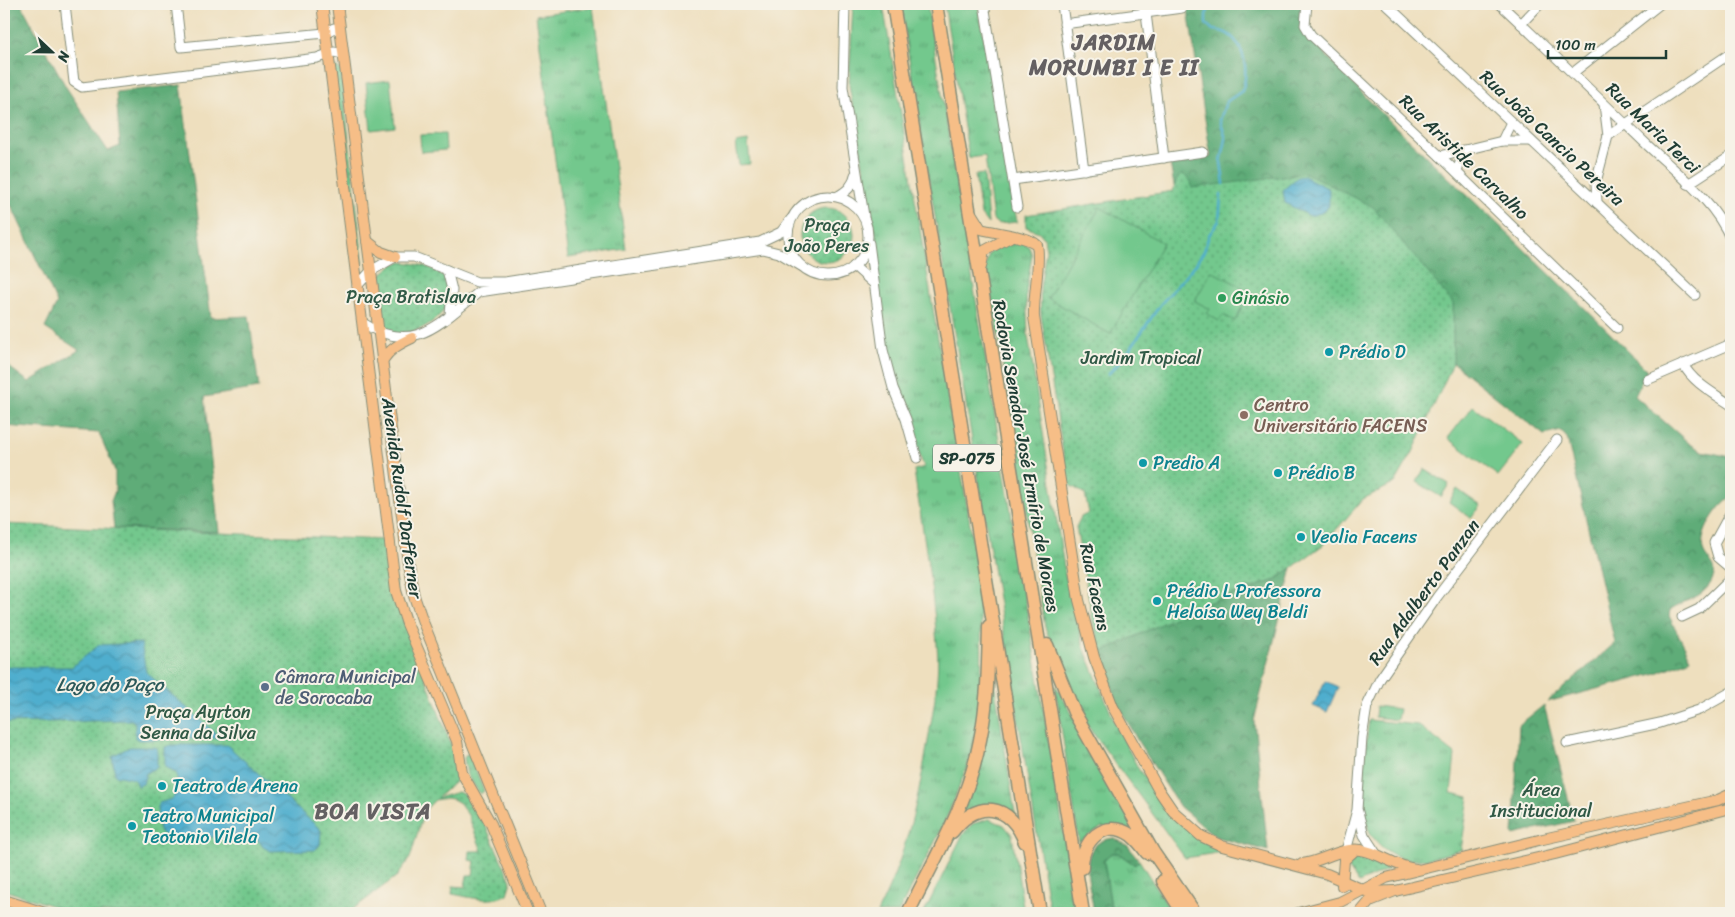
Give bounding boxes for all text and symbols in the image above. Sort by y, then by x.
district label: JARDIM MORUMBI I E II [1028,23,1200,87]
north arrow [28,28,78,78]
scale bar [1548,28,1665,60]
text: 100 m [1555,32,1596,58]
text: N [50,47,77,66]
street label: Rua João Cancio Pereira [1472,62,1633,215]
street label: Rua Maria Terci [1598,74,1709,183]
street label: Rua Aristide Carvalho [1391,86,1537,228]
park label: Praça João Peres [784,209,870,262]
park label: Praça Bratislava [346,281,476,313]
place label: Ginásio [1232,282,1289,314]
marker: Ginásio [1216,292,1228,304]
street label: Rodovia Senador José Ermírio de Moraes [983,298,1069,615]
place label: Prédio D [1339,336,1406,368]
park label: Jardim Tropical [1080,342,1202,374]
marker: Prédio D [1323,346,1335,358]
place label: Centro Universitário FACENS [1254,389,1427,442]
street label: Avenida Rudolf Dafferner [372,394,432,602]
marker: Centro Universitário FACENS [1238,409,1250,421]
road number: SP-075 [933,444,1001,472]
place label: Predio A [1153,447,1220,479]
marker: Predio A [1137,457,1149,469]
place label: Prédio B [1288,457,1355,489]
marker: Prédio B [1272,467,1284,479]
street label: Rua Adalberto Panzan [1360,512,1488,672]
place label: Veolia Facens [1311,521,1418,553]
marker: Veolia Facens [1295,531,1307,543]
street label: Rua Facens [1070,540,1120,634]
place label: Prédio L Professora Heloísa Wey Beldi [1167,575,1321,628]
marker: Prédio L Professora Heloísa Wey Beldi [1151,595,1163,607]
place label: Câmara Municipal de Sorocaba [275,661,417,714]
water label: Lago do Paço [56,668,165,701]
marker: Câmara Municipal de Sorocaba [259,681,271,693]
park label: Praça Ayrton Senna da Silva [140,696,257,749]
place label: Teatro de Arena [172,770,298,802]
park label: Área Institucional [1489,774,1593,827]
marker: Teatro de Arena [156,780,168,792]
district label: BOA VISTA [315,792,431,831]
place label: Teatro Municipal Teotonio Vilela [142,800,275,853]
marker: Teatro Municipal Teotonio Vilela [126,820,138,832]

